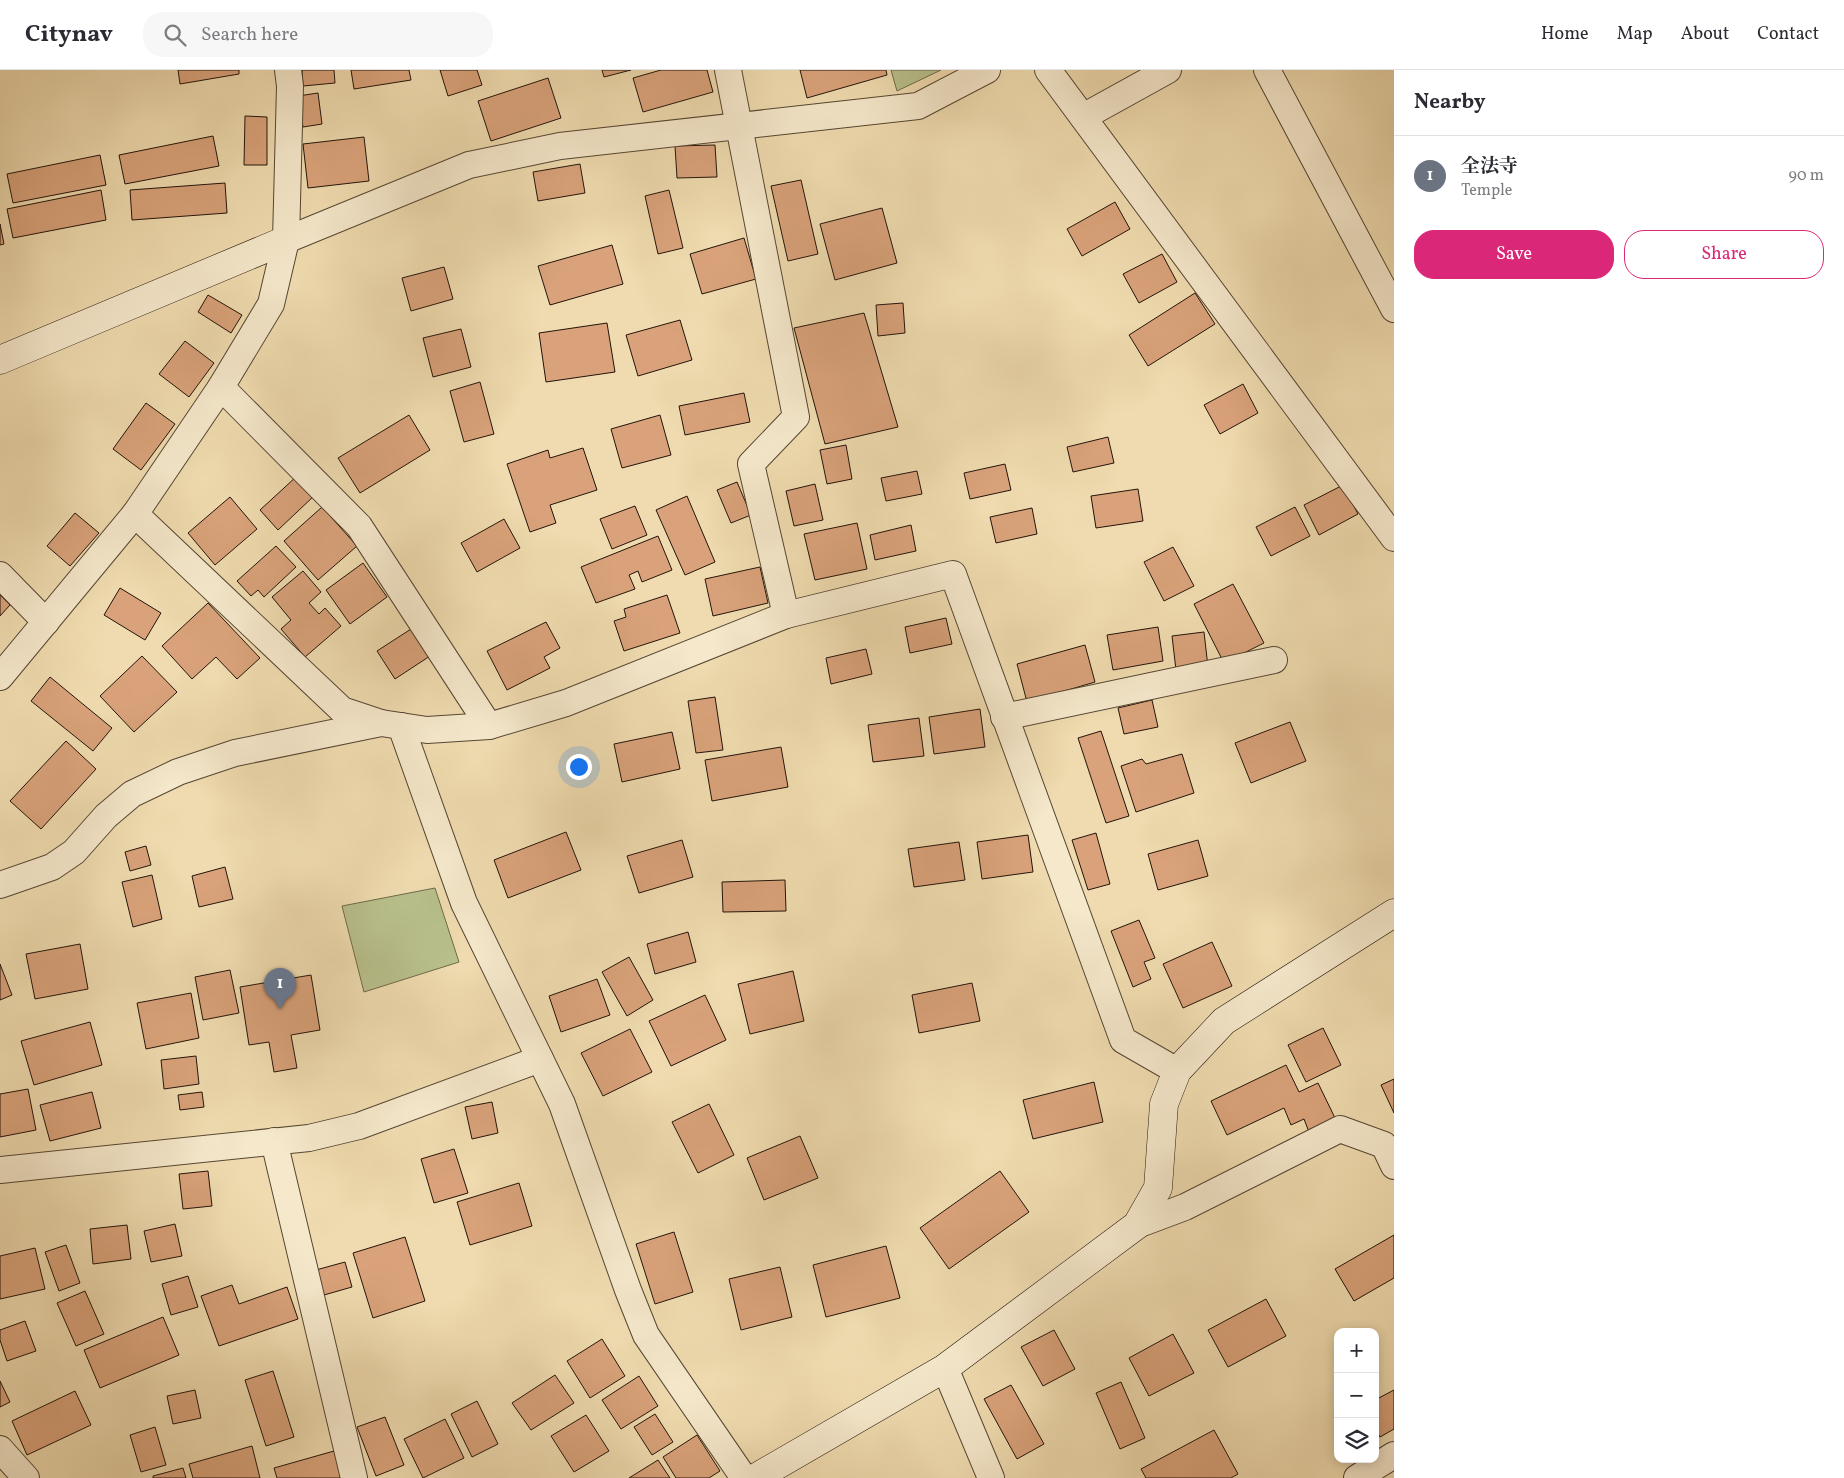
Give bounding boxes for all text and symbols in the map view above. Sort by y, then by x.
search box [143,12,493,57]
text: Citynav [25,18,113,52]
icon: search [161,21,189,49]
text: Search here [201,22,298,48]
text: Home [1541,22,1589,47]
text: Map [1617,22,1653,47]
text: About [1681,22,1729,47]
text: Contact [1757,22,1819,47]
text: Nearby [1414,88,1485,117]
text: 全法寺 [1461,154,1518,180]
text: 1 [1427,165,1433,187]
text: 90 m [1788,165,1824,187]
text: Temple [1461,180,1512,202]
button: Save [1414,230,1614,279]
button: Share [1624,230,1824,279]
your location [566,754,592,780]
pin: 1 [264,968,296,1009]
map controls [1334,1328,1379,1463]
button: + [1334,1328,1379,1373]
button: − [1334,1373,1379,1418]
button: layers [1334,1418,1379,1463]

